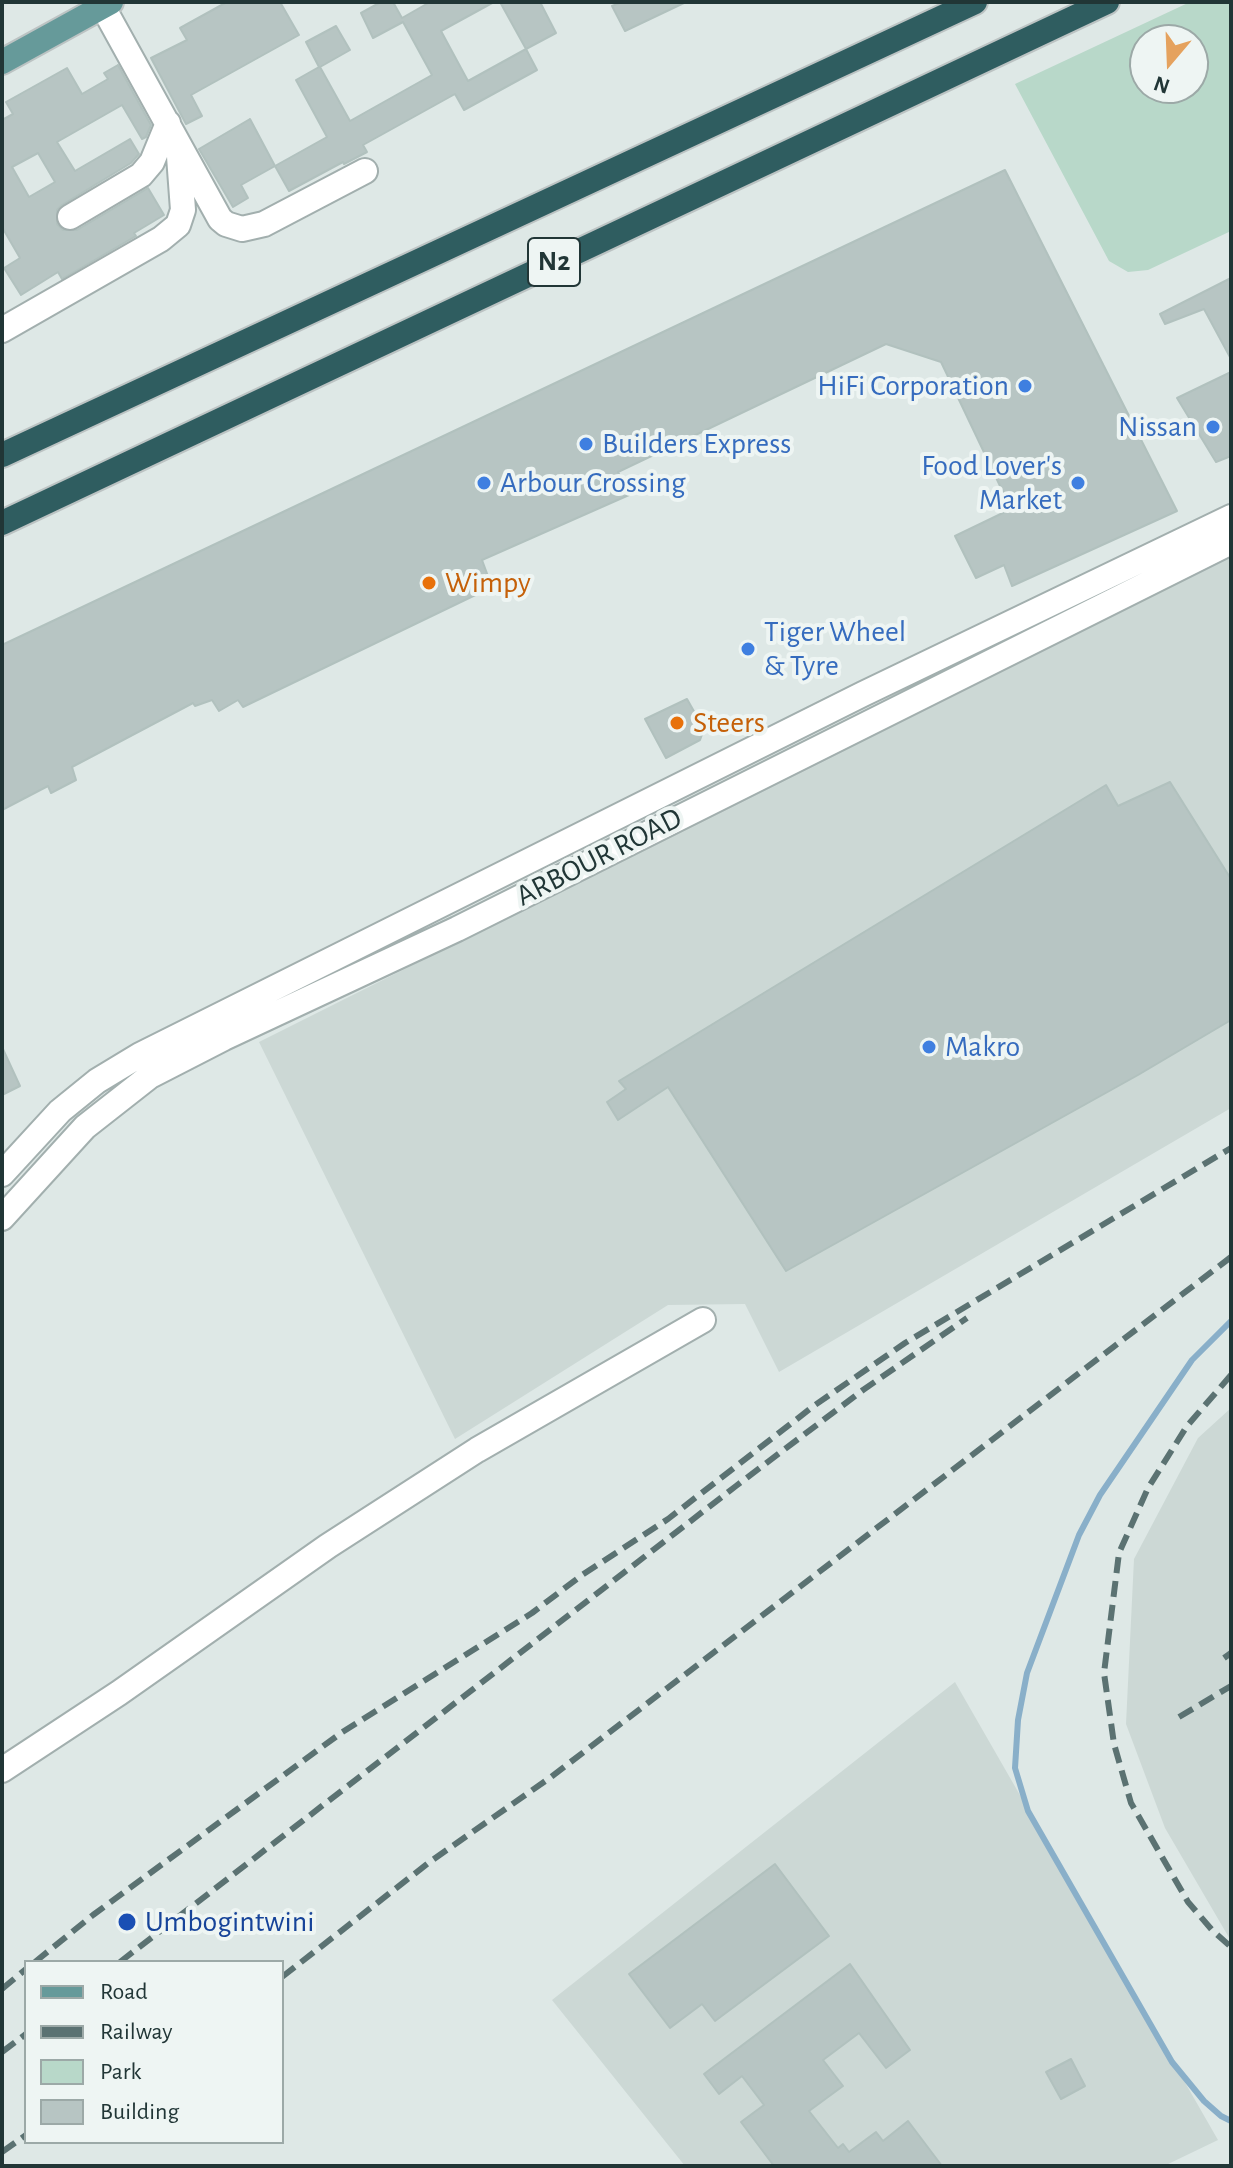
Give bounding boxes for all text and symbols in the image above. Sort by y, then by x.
north arrow [1129,24,1209,104]
text: N [1151,72,1173,98]
road number: N2 [528,238,580,286]
place label: HiFi Corporation [817,368,1009,404]
marker: HiFi Corporation [1016,377,1034,395]
place label: Nissan [1118,409,1197,445]
marker: Nissan [1204,418,1222,436]
place label: Builders Express [602,426,791,462]
marker: Builders Express [577,435,595,453]
place label: Food Lover's Market [921,448,1062,518]
place label: Arbour Crossing [500,465,685,501]
marker: Arbour Crossing [475,474,493,492]
marker: Food Lover's Market [1069,474,1087,492]
place label: Wimpy [445,565,531,601]
marker: Wimpy [420,574,438,592]
place label: Tiger Wheel & Tyre [764,614,906,684]
marker: Tiger Wheel & Tyre [739,640,757,658]
place label: Steers [693,705,765,741]
marker: Steers [668,714,686,732]
street label: ARBOUR ROAD [510,800,688,914]
place label: Makro [945,1029,1020,1065]
marker: Makro [920,1038,938,1056]
place label: Umbogintwini [145,1904,314,1940]
marker: Umbogintwini [116,1911,138,1933]
legend [24,1960,284,2144]
text: Road [100,1980,148,2004]
text: Railway [100,2020,172,2044]
text: Park [100,2060,141,2084]
text: Building [100,2100,179,2124]

